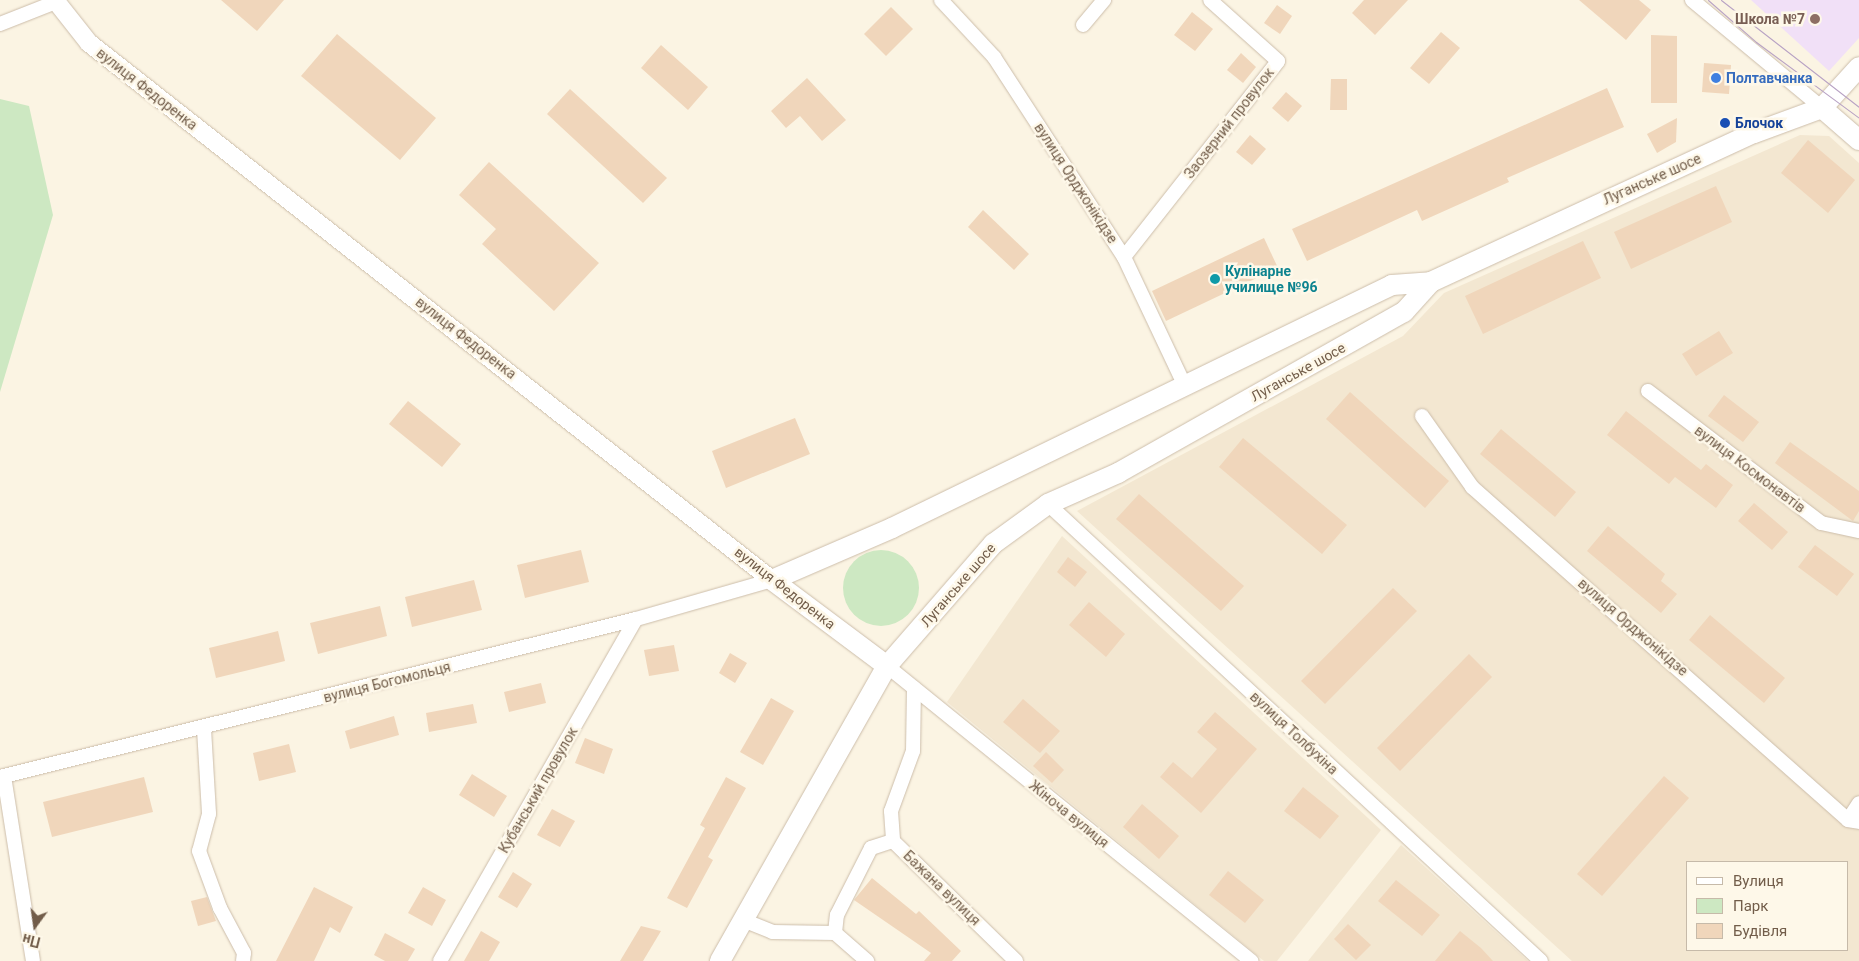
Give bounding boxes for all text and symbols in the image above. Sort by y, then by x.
place label: Школа №7 [1735,11,1805,27]
marker: Школа №7 [1809,13,1821,25]
street label: вулиця Федоренка [93,44,201,134]
street label: Заозерний провулок [1181,64,1277,182]
place label: Полтавчанка [1726,70,1813,86]
marker: Полтавчанка [1710,72,1722,84]
place label: Блочок [1735,115,1783,131]
marker: Блочок [1719,117,1731,129]
street label: вулиця Орджонікідзе [1031,120,1121,246]
street label: Луганське шосе [1600,150,1704,208]
place label: Кулінарне училище №96 [1225,263,1317,296]
marker: Кулінарне училище №96 [1209,273,1221,285]
street label: вулиця Федоренка [412,293,520,383]
street label: Луганське шосе [1248,339,1348,405]
street label: вулиця Космонавтів [1691,422,1809,516]
street label: Луганське шосе [917,540,999,630]
street label: вулиця Федоренка [731,543,839,633]
street label: вулиця Орджонікідзе [1575,575,1691,679]
street label: вулиця Богомольця [322,658,452,706]
street label: вулиця Толбухіна [1247,688,1341,778]
street label: Кубанський провулок [495,724,581,856]
street label: Жіноча вулиця [1026,777,1112,851]
street label: Бажана вулиця [900,847,984,929]
legend [1686,861,1849,951]
text: Вулиця [1733,872,1784,890]
text: Парк [1733,897,1768,915]
north arrow [10,901,60,951]
text: Будівля [1733,922,1787,940]
text: Пн [21,931,42,950]

